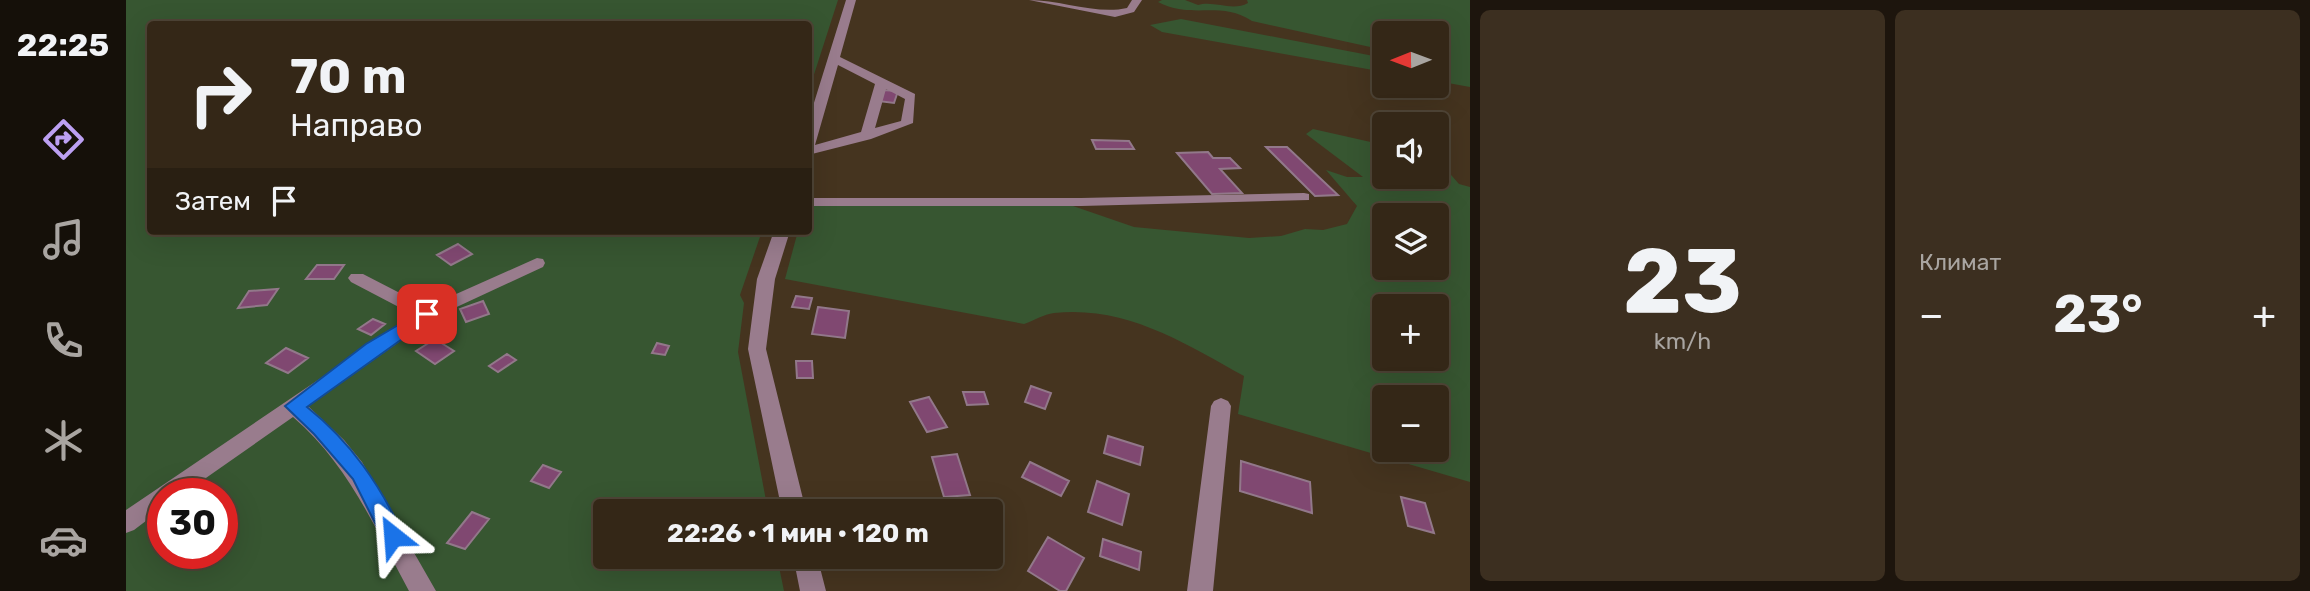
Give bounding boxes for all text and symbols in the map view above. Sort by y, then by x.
north arrow [1372,21,1449,98]
map controls [1372,21,1449,462]
text: 22:25 [17,26,109,64]
text: 70 m [290,47,407,105]
icon: right [175,49,266,140]
text: Направо [290,106,423,144]
button: sound [1372,112,1449,189]
icon: directions [39,115,88,164]
icon: arrive [265,182,303,220]
text: Затем [175,186,251,217]
button: layers [1372,203,1449,280]
icon: music [39,215,88,264]
text: 23 [1623,227,1742,335]
text: Климат [1919,248,2001,276]
text: 23° [2053,283,2143,345]
pin [397,284,457,344]
text: − [1919,292,1944,338]
text: + [2252,292,2276,338]
button: + [1372,294,1449,371]
icon: arrive [408,295,446,333]
icon: phone [39,316,88,365]
text: km/h [1654,327,1711,355]
button: − [1372,385,1449,462]
icon: climate [39,416,88,465]
speed limit sign: 30 [147,478,238,569]
position arrow [356,499,430,573]
icon: car [39,516,88,565]
text: 22:26 · 1 мин · 120 m [667,518,929,549]

